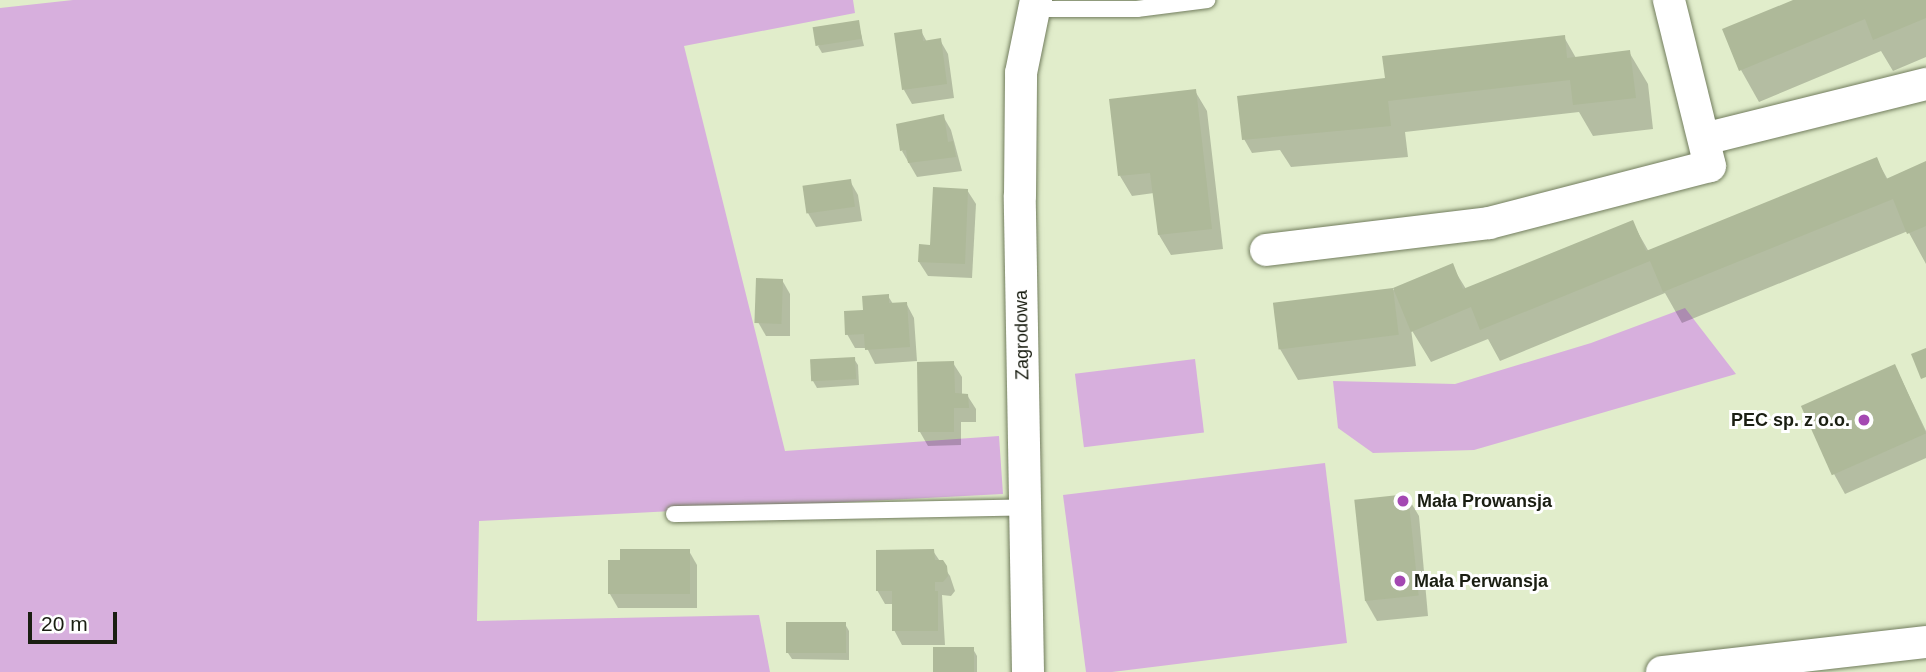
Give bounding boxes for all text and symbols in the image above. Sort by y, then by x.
street label: Zagrodowa [1010,290,1034,380]
place label: PEC sp. z o.o. [1731,409,1850,431]
marker: PEC sp. z o.o. [1856,412,1872,428]
place label: Mała Prowansja [1417,490,1552,512]
marker: Mała Prowansja [1395,493,1411,509]
place label: Mała Perwansja [1414,570,1548,592]
marker: Mała Perwansja [1392,573,1408,589]
scale bar [32,598,121,642]
text: 20 m [41,612,88,635]

